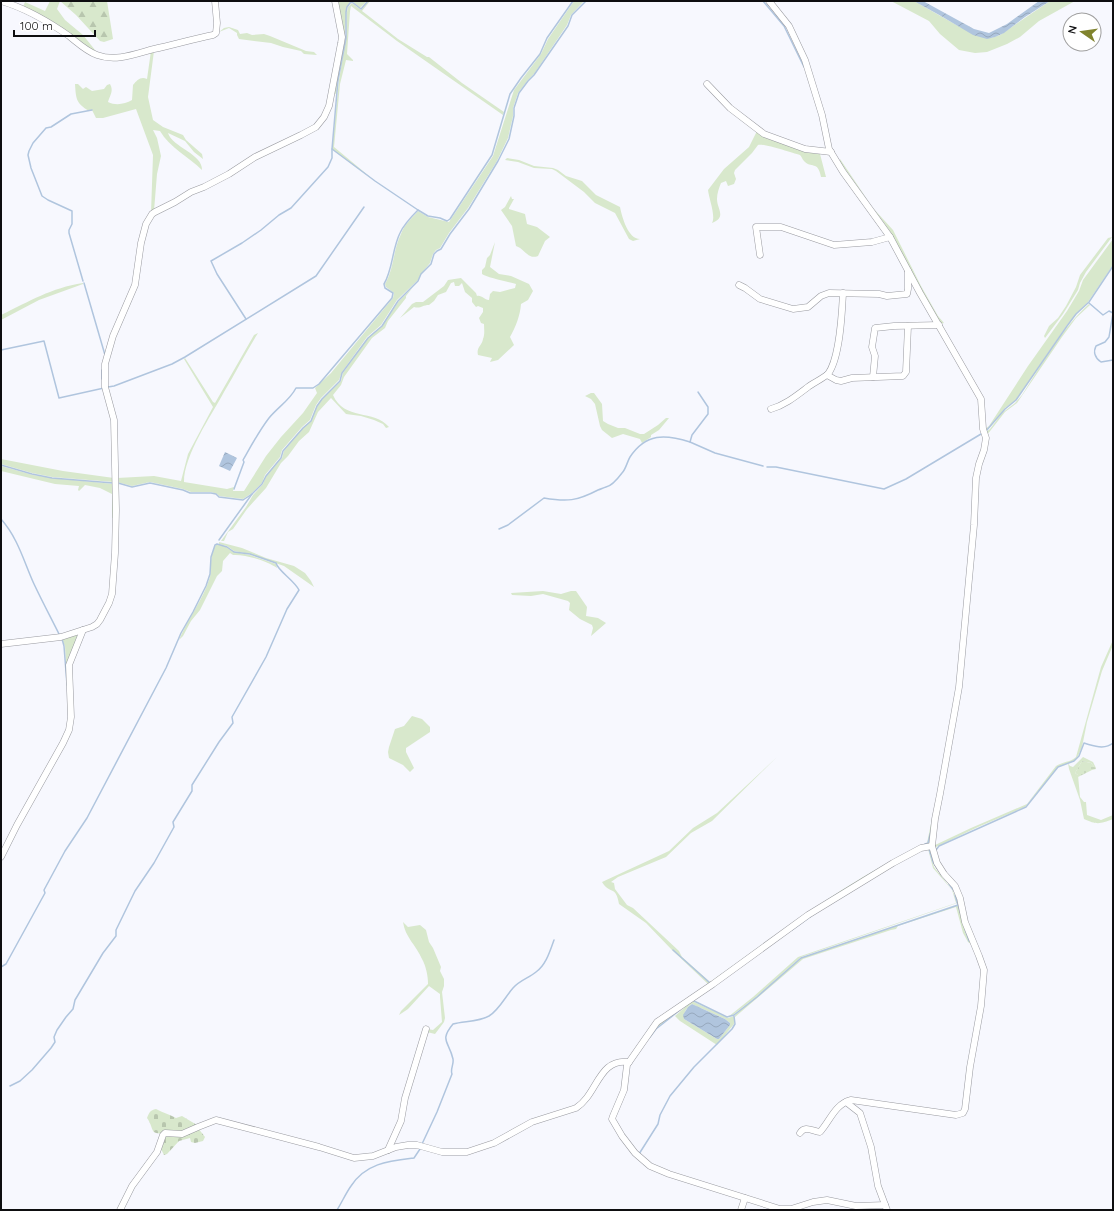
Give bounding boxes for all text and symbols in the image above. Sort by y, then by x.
scale bar [14,12,95,38]
north arrow [1062,12,1102,52]
text: 100 m [20,18,53,33]
text: N [1065,24,1080,35]

